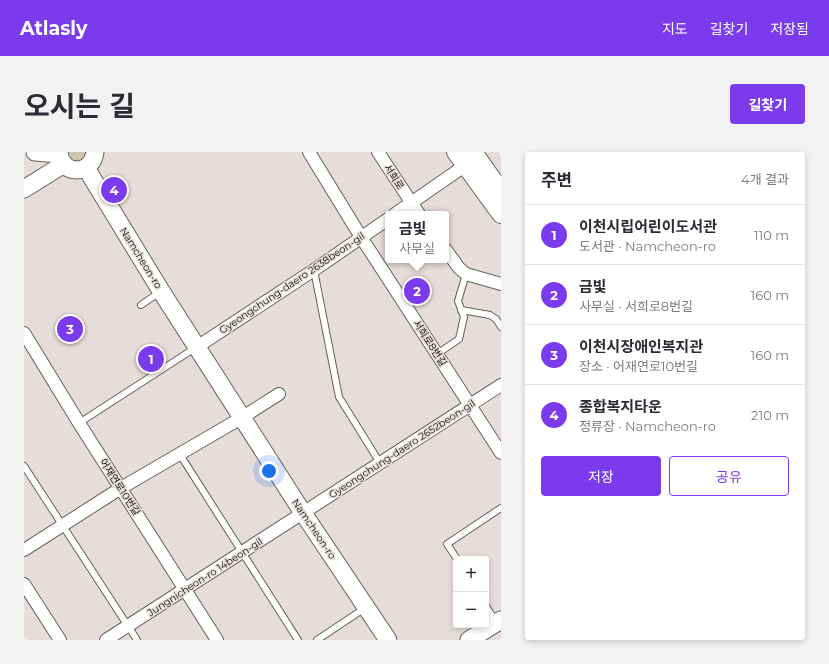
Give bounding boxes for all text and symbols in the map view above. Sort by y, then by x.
text: Atlasly [20,17,87,40]
text: 지도 [662,20,688,38]
text: 길찾기 [710,20,748,38]
text: 저장됨 [770,20,809,38]
button: 길찾기 [730,84,805,124]
text: 오시는 길 [24,89,135,123]
street label: 서희로 [381,162,407,192]
text: 주변 [541,170,572,190]
text: 4개 결과 [741,171,789,187]
pin: 4 [101,175,127,205]
popup [385,211,449,263]
text: 이천시립어린이도서관 [579,217,717,236]
text: 금빛 [399,219,427,238]
street label: Namcheon-ro [117,225,165,291]
text: 1 [551,227,557,243]
text: 110 m [754,227,789,243]
street label: Gyeongchung-daero 2638beon-gil [217,229,367,337]
text: 도서관 · Namcheon-ro [579,238,716,254]
text: 사무실 [399,240,435,256]
pin: 2 [404,276,430,306]
text: 금빛 [579,277,607,296]
text: 2 [550,287,558,303]
text: 160 m [751,287,789,303]
text: 사무실 · 서희로8번길 [579,298,693,314]
pin: 3 [57,314,83,344]
street label: 서희로8번길 [410,317,450,369]
text: 이천시장애인복지관 [579,337,703,356]
pin: 1 [138,344,164,374]
text: 3 [550,347,558,363]
text: 160 m [751,347,789,363]
text: 장소 · 어재연로10번길 [579,358,698,374]
street label: Gyeongchung-daero 2652beon-gil [326,397,478,501]
text: 종합복지타운 [579,397,662,416]
text: 4 [550,407,558,423]
text: 210 m [751,407,789,423]
text: 정류장 · Namcheon-ro [579,418,716,434]
street label: 어재연로10번길 [97,456,143,518]
button: 저장 [541,456,661,496]
button: 공유 [669,456,789,496]
your location [259,461,279,481]
street label: Namcheon-ro [289,496,339,562]
street label: Jungnicheon-ro 14beon-gil [144,535,265,620]
map controls [453,556,489,628]
button: + [453,556,489,592]
button: − [453,592,489,628]

